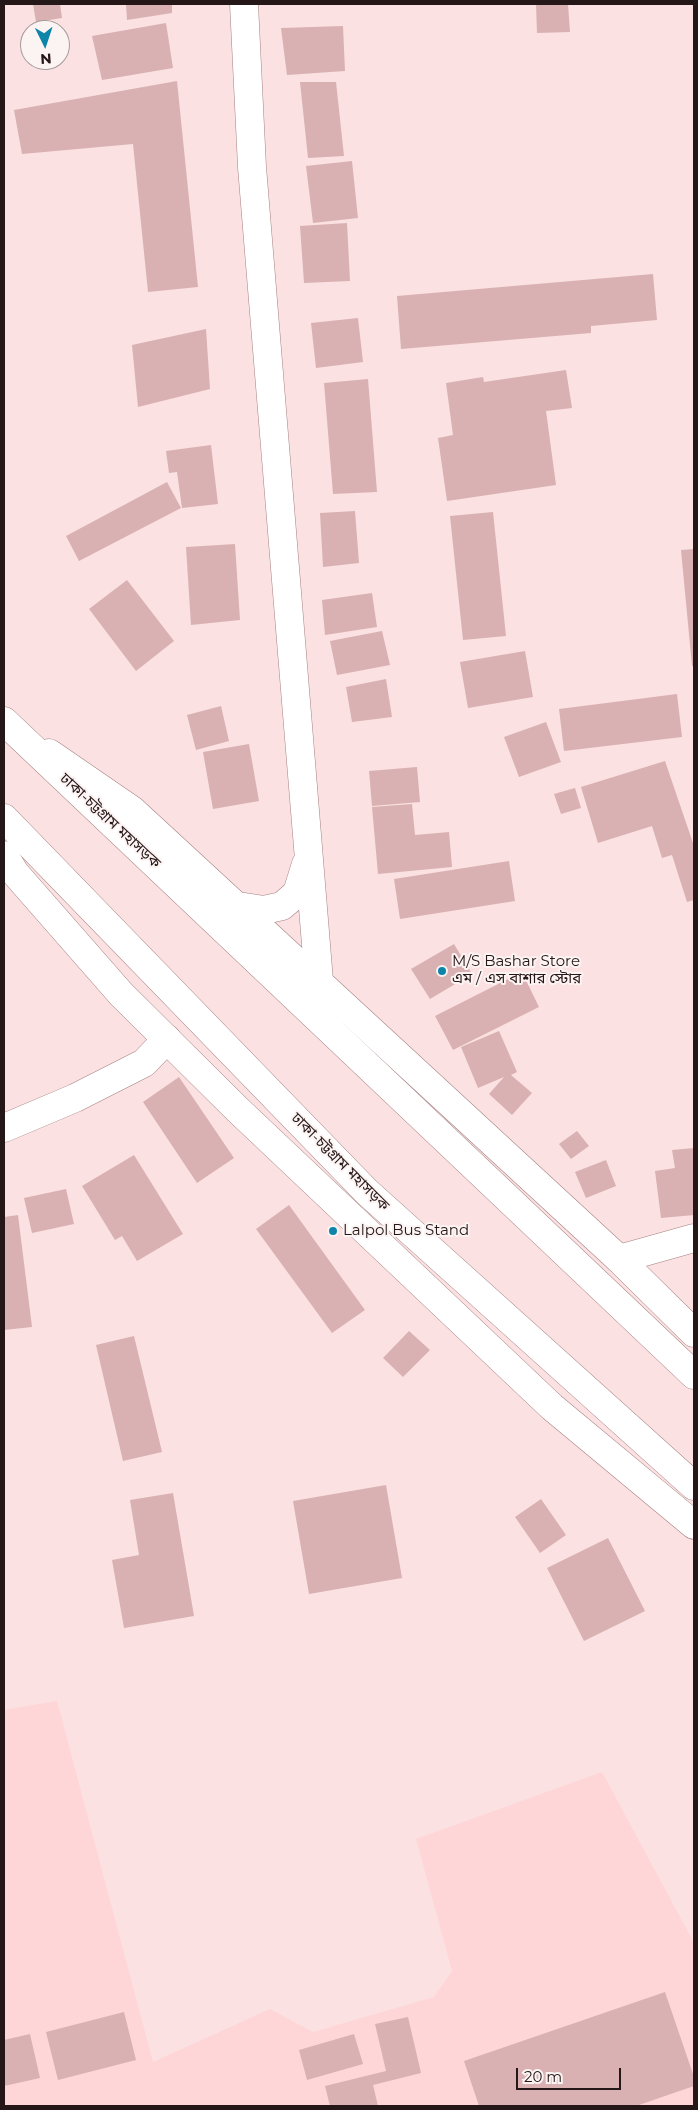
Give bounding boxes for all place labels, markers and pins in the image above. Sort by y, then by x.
place label: M/S Bashar Store এম / এস বাশার স্টোর [452,953,581,988]
marker: M/S Bashar Store এম / এস বাশার স্টোর [436,965,448,977]
place label: Lalpol Bus Stand [343,1222,469,1240]
marker: Lalpol Bus Stand [327,1225,339,1237]

